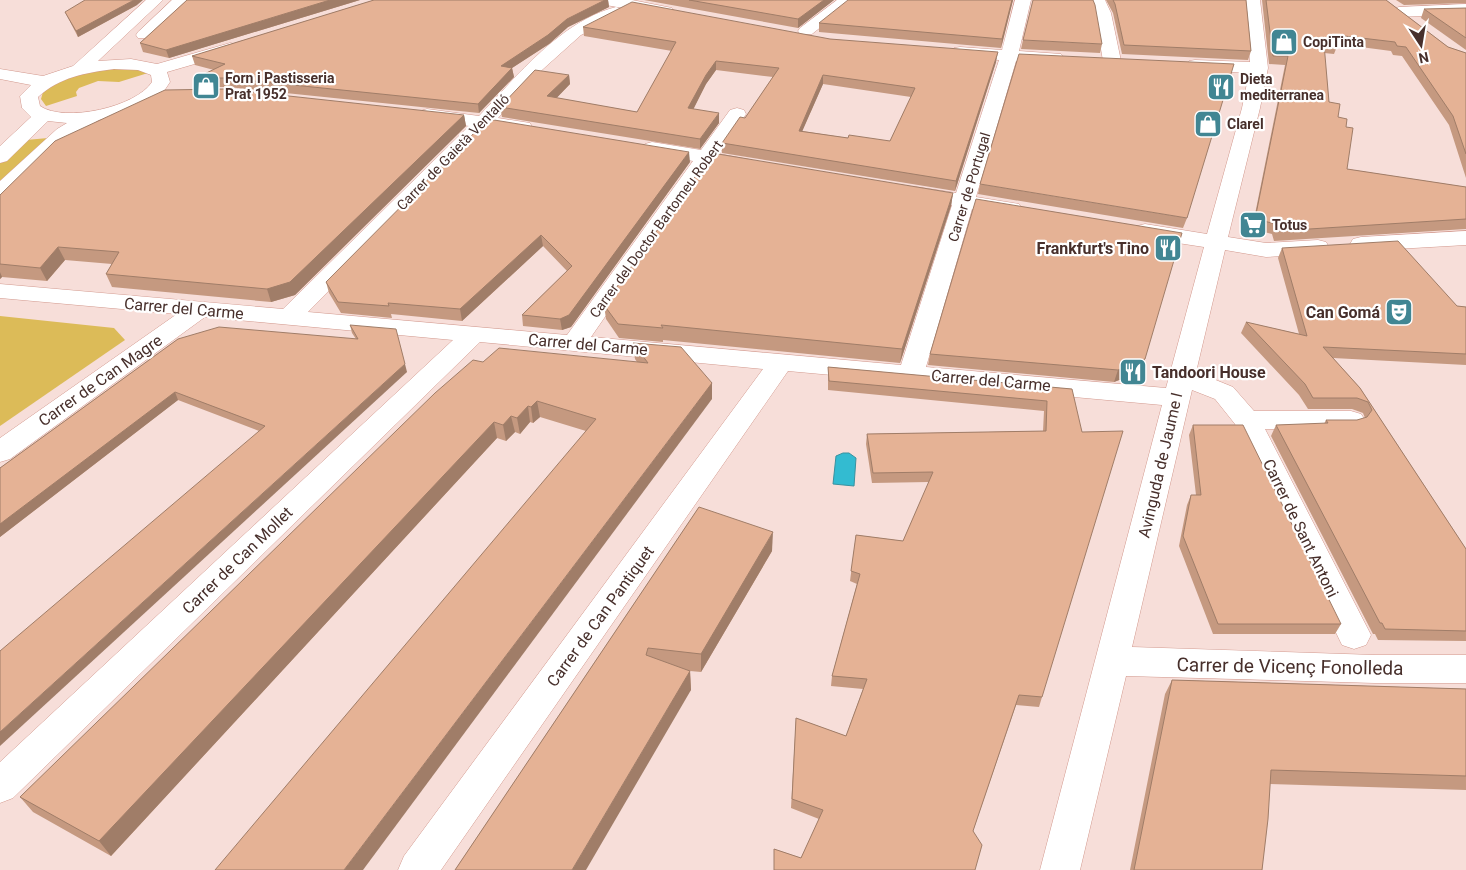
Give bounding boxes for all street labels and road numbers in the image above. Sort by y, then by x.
street label: Carrer de Gaietà Ventalló [393,91,513,213]
street label: Carrer de Portugal [945,130,993,244]
street label: Carrer del Doctor Bartomeu Robert [586,137,726,321]
street label: Carrer del Carme [123,294,245,323]
street label: Carrer del Carme [527,330,649,359]
street label: Carrer de Can Magre [35,331,166,430]
street label: Carrer del Carme [930,366,1052,395]
street label: Avinguda de Jaume I [1135,391,1186,540]
street label: Carrer de Sant Antoni [1259,456,1342,601]
street label: Carrer de Can Mollet [178,503,296,618]
street label: Carrer de Can Pantiquet [543,542,658,690]
street label: Carrer de Vicenç Fonolleda [1176,653,1404,680]

